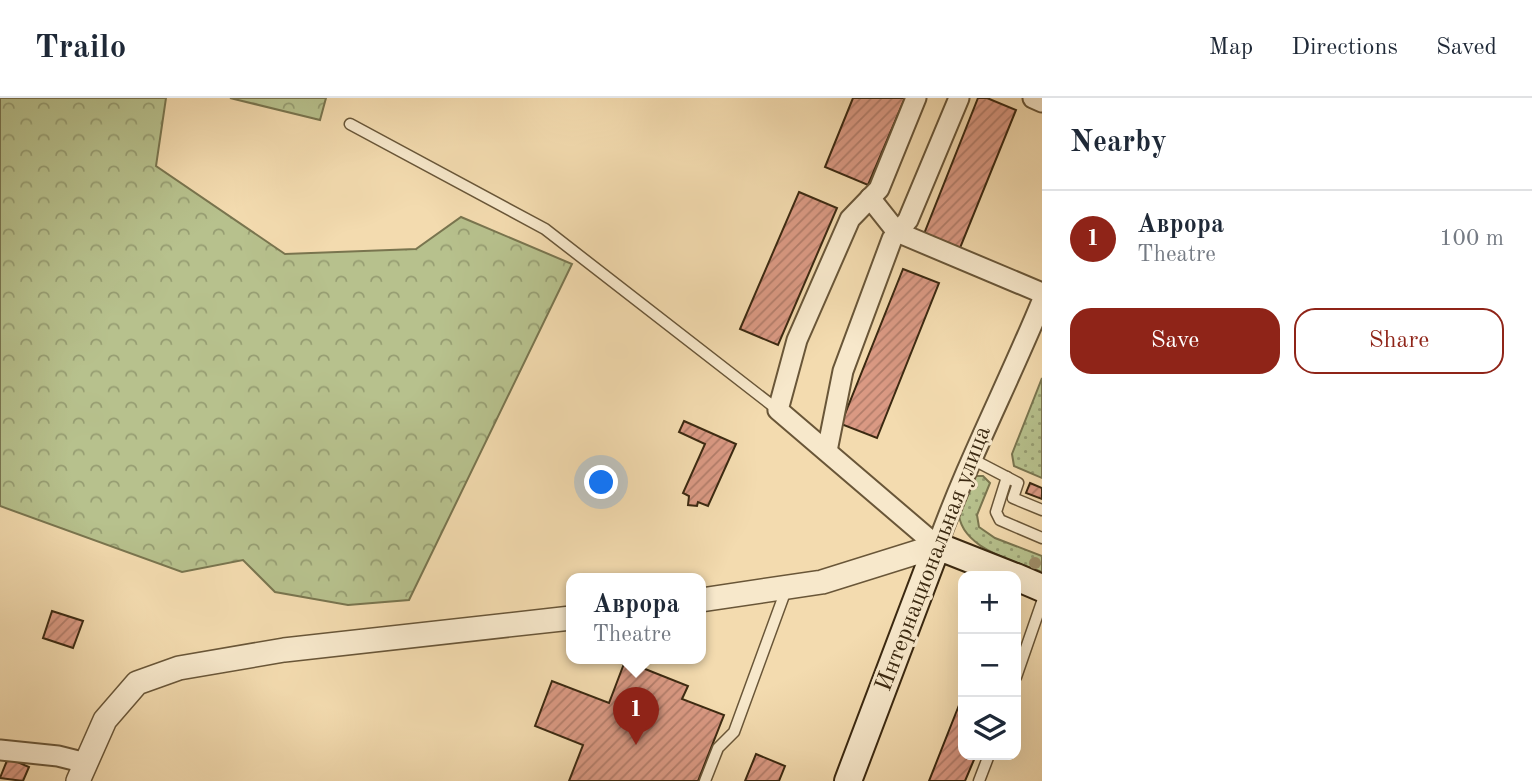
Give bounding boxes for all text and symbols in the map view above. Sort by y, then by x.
text: Trailo [35,32,126,65]
text: Map [1209,36,1253,60]
text: Directions [1291,36,1398,60]
text: Saved [1436,36,1497,60]
text: Nearby [1070,128,1167,158]
text: Аврора [1137,212,1224,238]
text: 1 [1086,227,1100,250]
text: 100 m [1439,227,1504,250]
text: Theatre [1137,243,1216,266]
button: Save [1070,308,1280,374]
button: Share [1294,308,1504,374]
street label: Интернациональная улица [872,423,996,695]
your location [584,465,618,499]
map controls [958,571,1021,760]
button: + [958,571,1021,634]
popup [566,573,706,664]
text: Аврора [592,592,680,618]
text: Theatre [592,623,671,646]
button: − [958,634,1021,697]
pin: 1 [613,687,659,745]
button: layers [958,697,1021,760]

